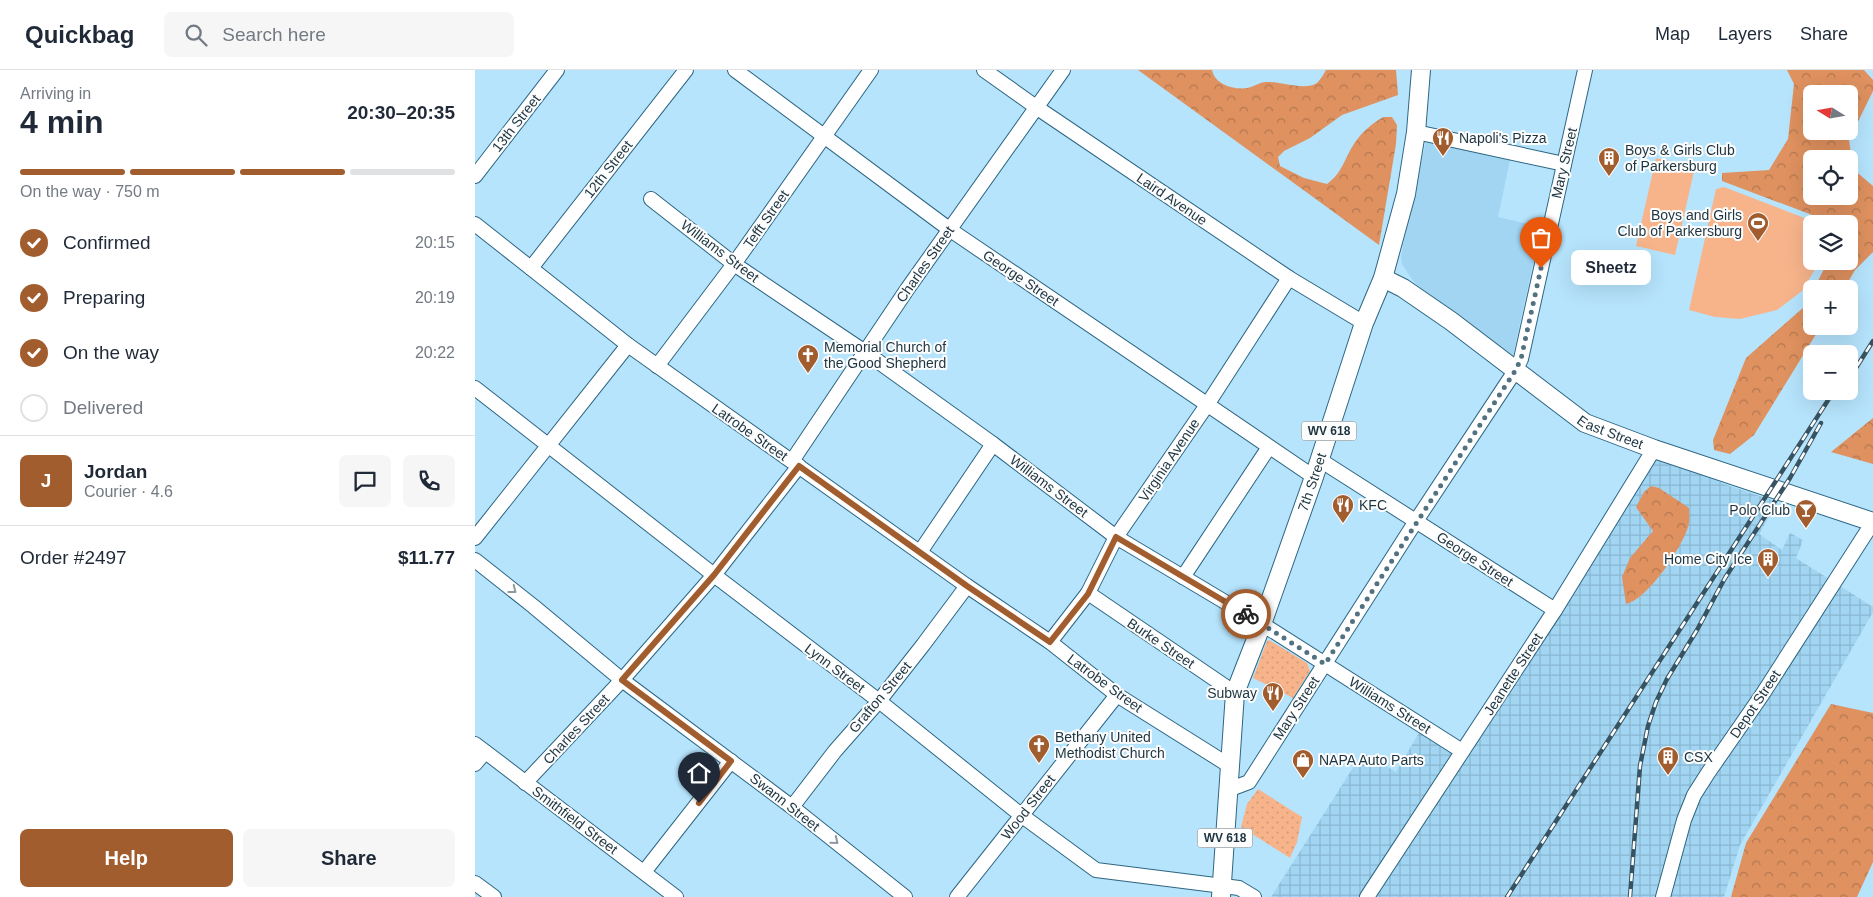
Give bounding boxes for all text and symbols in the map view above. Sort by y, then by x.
search box [164,12,514,57]
text: Quickbag [25,21,134,48]
icon: search [182,21,210,49]
text: Search here [222,24,326,45]
text: Map [1655,24,1690,44]
text: Layers [1718,24,1772,44]
text: Share [1800,24,1848,44]
text: Arriving in [20,85,91,102]
north arrow [1803,85,1857,140]
map controls [1803,85,1858,400]
street label: 13th Street [489,91,543,155]
text: 20:30–20:35 [347,102,455,123]
text: 4 min [20,104,104,140]
restaurant icon: Napoli's Pizza [1431,126,1455,157]
street label: Mary Street [1548,126,1580,200]
place label: Napoli's Pizza [1459,130,1547,146]
street label: 12th Street [581,137,635,201]
place label: Boys & Girls Club of Parkersburg [1625,142,1735,174]
building icon: Boys & Girls Club of Parkersburg [1597,146,1621,177]
button: locate [1803,150,1858,205]
street label: Laird Avenue [1134,170,1210,229]
text: On the way · 750 m [20,183,160,200]
street label: Tefft Street [740,187,792,251]
place label: Boys and Girls Club of Parkersburg [1617,207,1742,239]
sports icon: Boys and Girls Club of Parkersburg [1746,211,1770,242]
button: layers [1803,215,1858,270]
street label: Williams Street [678,217,762,286]
pin [1520,217,1562,268]
street label: Charles Street [893,223,957,305]
icon: bag [1527,224,1555,252]
icon: check [20,229,48,257]
text: Confirmed [63,232,151,253]
text: 20:15 [415,234,455,251]
street label: George Street [980,247,1062,309]
callout: Sheetz [1571,250,1651,286]
text: Sheetz [1585,259,1637,276]
button: + [1803,280,1858,335]
icon: check [20,284,48,312]
text: Preparing [63,287,145,308]
text: 20:19 [415,289,455,306]
icon: check [20,339,48,367]
place label: Memorial Church of the Good Shepherd [824,339,946,371]
text: On the way [63,342,159,363]
church icon: Memorial Church of the Good Shepherd [796,343,820,374]
text: 20:22 [415,344,455,361]
button: − [1803,345,1858,400]
text: Delivered [63,397,143,418]
street label: Latrobe Street [709,400,791,464]
street label: East Street [1574,412,1646,452]
street label: Virginia Avenue [1135,415,1203,505]
road number: WV 618 [1301,422,1357,441]
street label: 7th Street [1294,451,1329,513]
street label: Williams Street [1007,452,1091,521]
button: chat [339,455,391,507]
button: phone [403,455,455,507]
text: Jordan [84,461,147,482]
text: J [41,470,51,491]
text: Courier · 4.6 [84,483,173,500]
restaurant icon: KFC [1331,493,1355,524]
place label: KFC [1359,497,1387,513]
bar icon: Polo Club [1794,498,1818,529]
place label: Polo Club [1729,502,1790,518]
street label: George Street [1434,528,1516,590]
text: Order #2497 [20,547,127,568]
text: $11.77 [398,547,455,568]
building icon: Home City Ice [1756,547,1780,578]
place label: Home City Ice [1664,551,1752,567]
one-way arrow [508,585,517,594]
courier [1221,589,1271,639]
icon: bike [1232,600,1260,628]
street label: Burke Street [1124,615,1198,671]
street label: Jeanette Street [1480,630,1546,718]
street label: Lynn Street [802,640,868,696]
street label: Latrobe Street [1064,650,1146,716]
street label: Grafton Street [846,658,914,736]
street label: Depot Street [1726,667,1784,741]
street label: Mary Street [1270,673,1322,743]
street label: Williams Street [1346,673,1434,737]
restaurant icon: Subway [1261,681,1285,712]
place label: Subway [1207,685,1257,701]
street label: Charles Street [540,691,612,767]
place label: Bethany United Methodist Church [1055,729,1165,761]
church icon: Bethany United Methodist Church [1027,733,1051,764]
building icon: CSX [1656,745,1680,776]
shop icon: NAPA Auto Parts [1291,748,1315,779]
place label: CSX [1684,749,1713,765]
pin [678,752,720,803]
place label: NAPA Auto Parts [1319,752,1424,768]
icon: home [685,759,713,787]
street label: Swann Street [747,770,823,834]
street label: Wood Street [998,771,1058,842]
street label: Smithfield Street [529,783,621,857]
road number: WV 618 [1197,828,1253,848]
button: Help [20,829,233,887]
button: Share [243,829,455,887]
one-way arrow [829,836,838,845]

